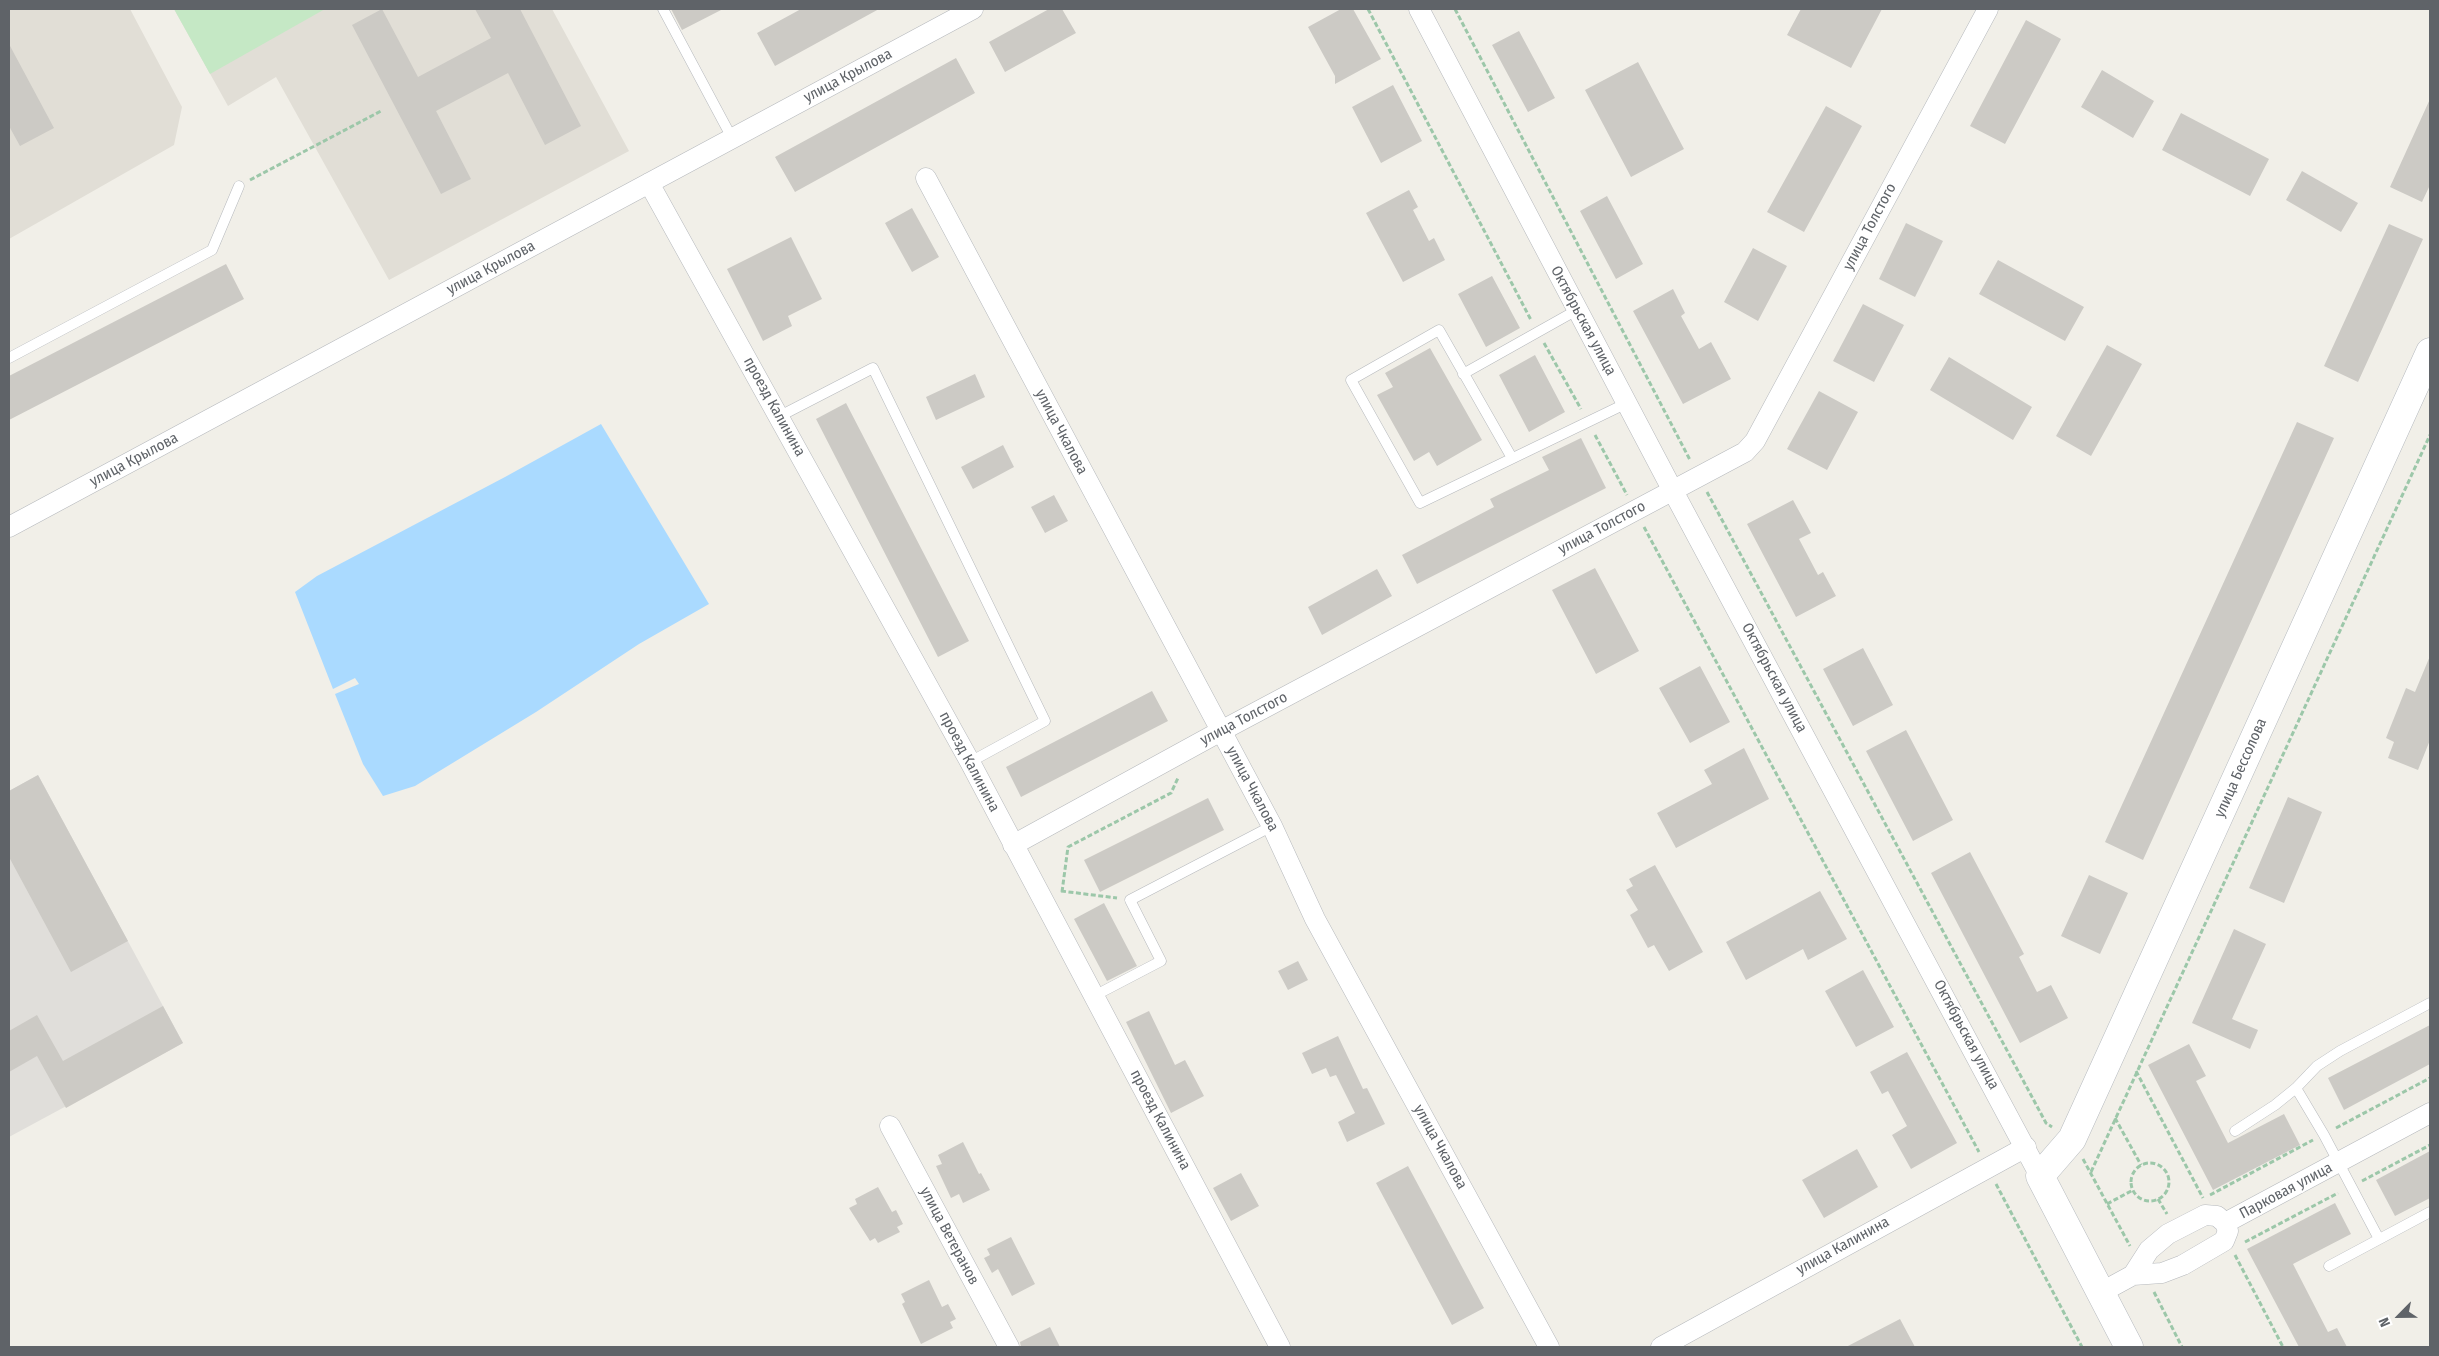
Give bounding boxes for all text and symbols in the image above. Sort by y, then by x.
street label: улица Крылова [801,45,895,107]
street label: улица Толстого [1840,180,1900,274]
street label: улица Крылова [444,237,538,299]
street label: Октябрьская улица [1547,263,1619,379]
street label: проезд Калинина [739,354,809,460]
street label: улица Чкалова [1031,386,1091,478]
street label: улица Крылова [87,429,181,491]
street label: улица Толстого [1555,498,1649,558]
street label: Октябрьская улица [1738,620,1810,736]
street label: улица Толстого [1197,689,1291,749]
street label: проезд Калинина [935,709,1003,815]
street label: улица Бессолова [2211,716,2271,820]
street label: улица Чкалова [1222,743,1282,835]
street label: Октябрьская улица [1930,977,2002,1093]
street label: проезд Калинина [1126,1067,1194,1173]
street label: улица Чкалова [1409,1102,1471,1192]
street label: Парковая улица [2237,1159,2335,1223]
street label: улица Ветеранов [916,1184,982,1288]
street label: улица Калинина [1793,1213,1893,1279]
north arrow [2374,1291,2424,1341]
text: N [2375,1315,2394,1329]

